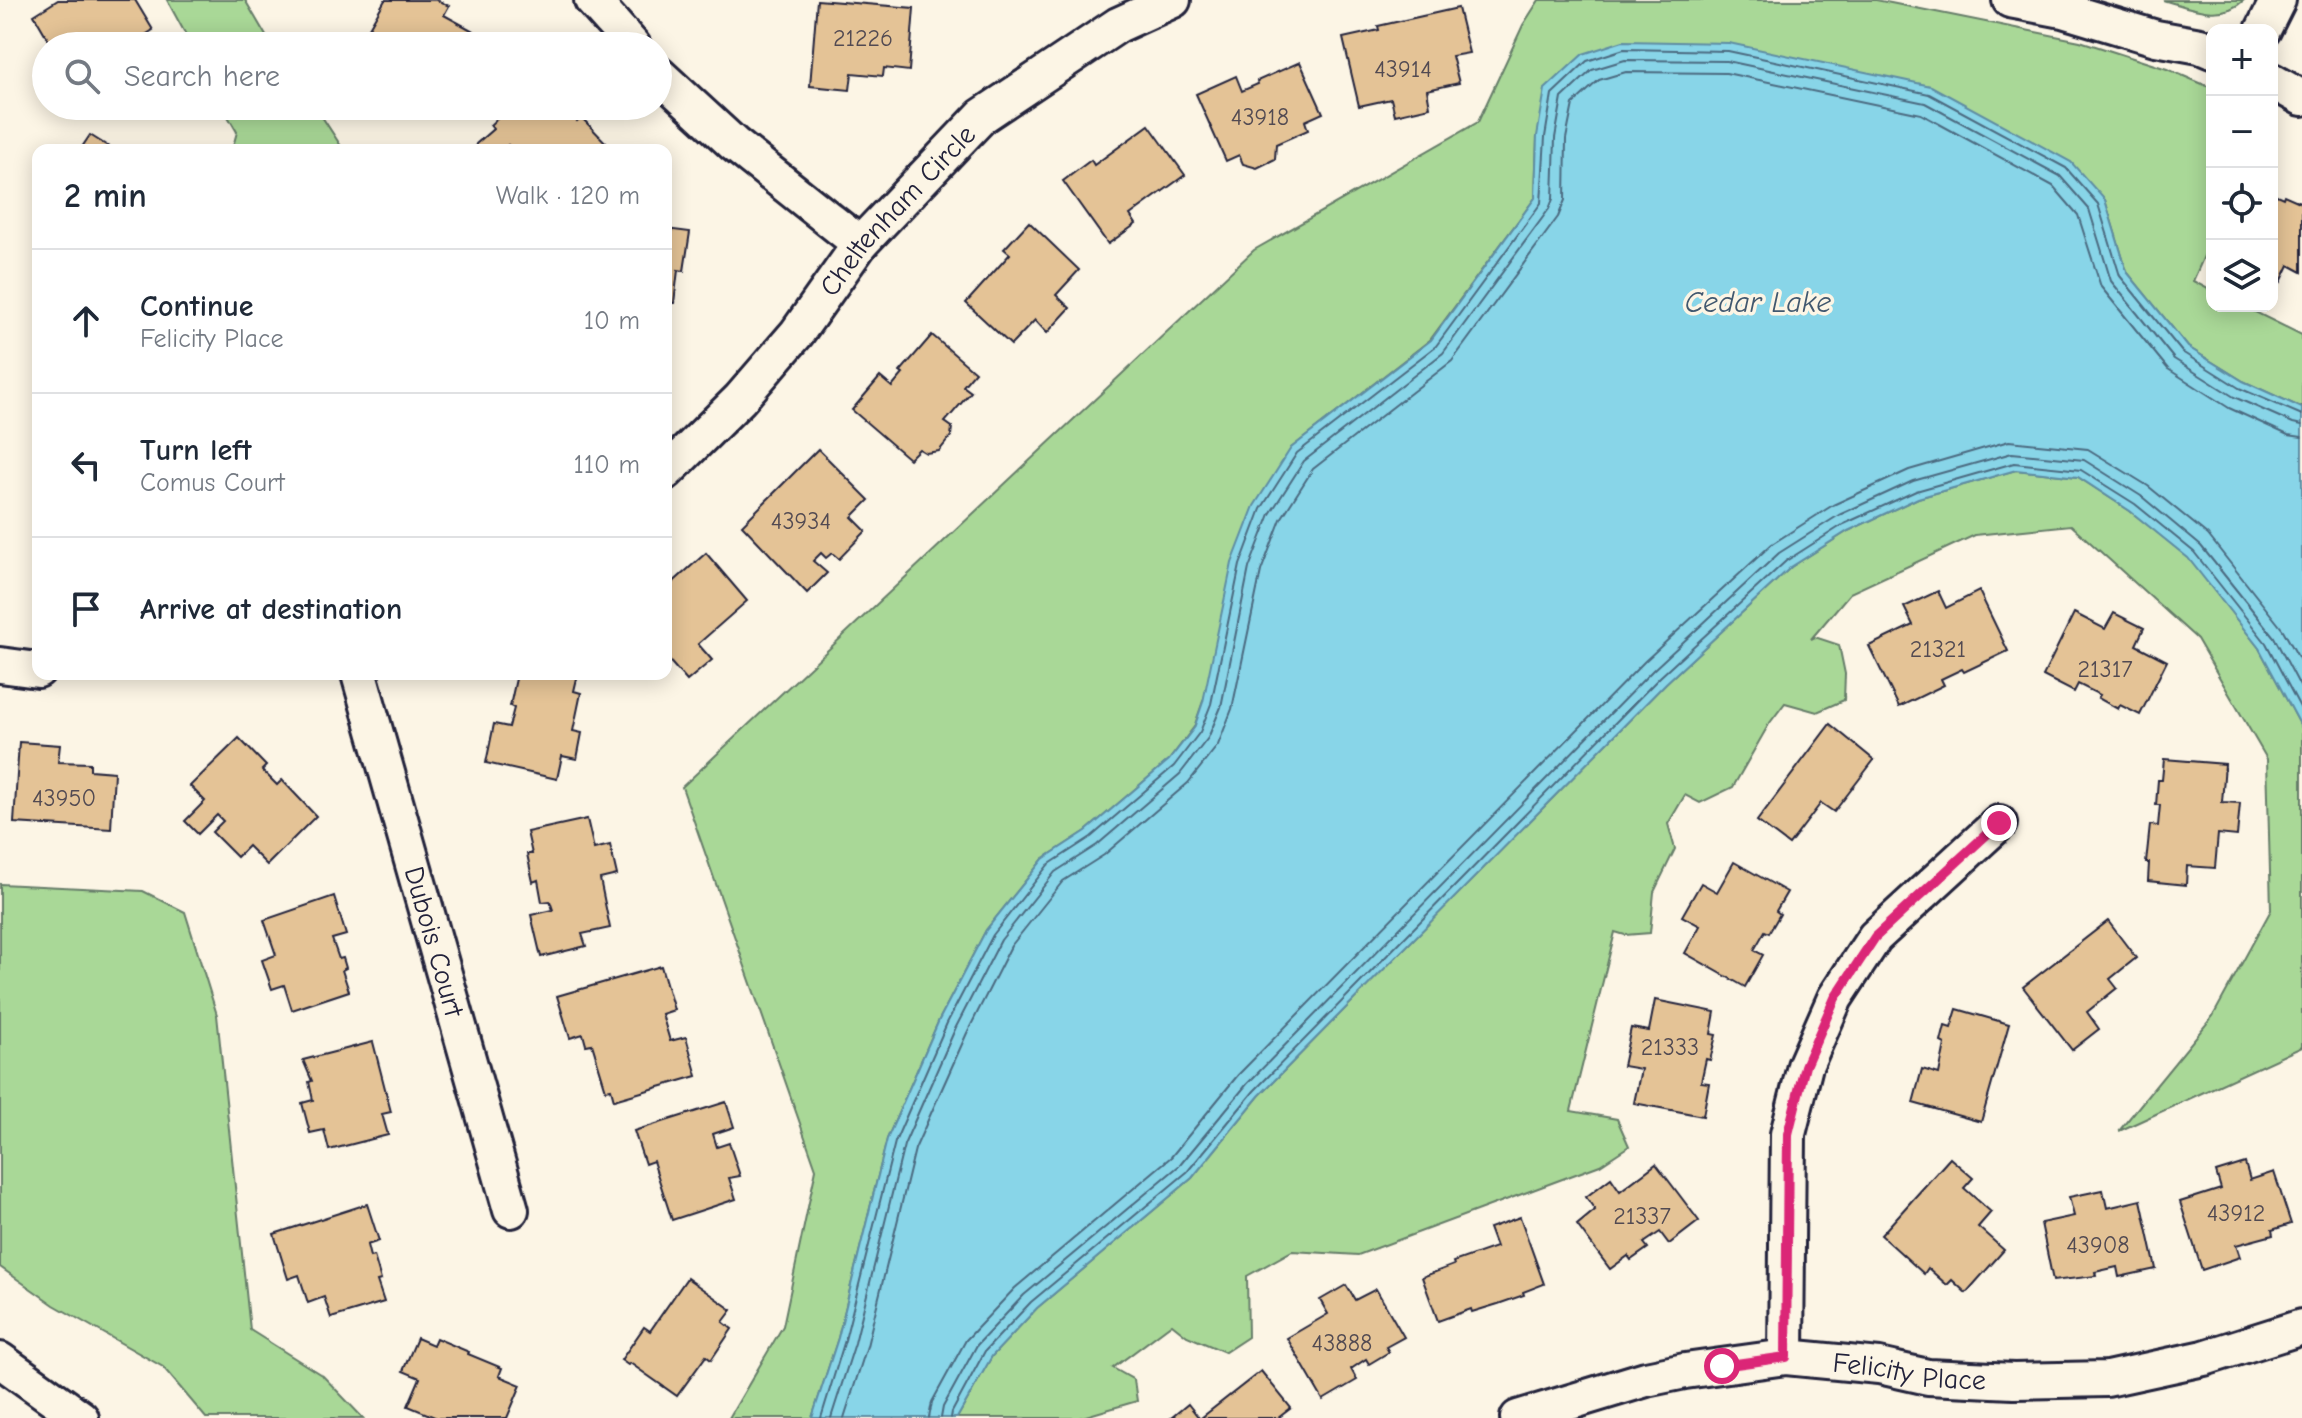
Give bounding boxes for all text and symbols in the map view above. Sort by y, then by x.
house number: 21226 [833,24,893,52]
map controls [2206,24,2278,312]
button: + [2206,24,2278,96]
search box [32,32,672,120]
icon: search [60,54,104,98]
house number: 43914 [1374,55,1432,83]
text: Search here [124,59,280,94]
button: − [2206,96,2278,168]
house number: 43918 [1231,103,1289,131]
street label: Cheltenham Circle [813,118,982,302]
button: locate [2206,168,2278,240]
text: 2 min [64,176,147,216]
text: Walk · 120 m [496,181,640,211]
button: layers [2206,240,2278,312]
water label: Cedar Lake [1685,285,1831,320]
text: Continue [140,289,254,324]
icon: ahead [64,299,108,343]
text: 10 m [584,306,640,336]
text: Felicity Place [140,324,284,354]
text: Turn left [140,433,252,468]
icon: left [64,443,108,487]
text: 110 m [573,450,640,480]
text: Comus Court [140,468,285,498]
house number: 43934 [771,507,831,535]
icon: arrive [64,587,108,631]
text: Arrive at destination [140,592,402,627]
house number: 21321 [1910,635,1966,663]
house number: 21317 [2077,655,2133,683]
house number: 43950 [32,784,96,812]
route end [1981,805,2017,841]
street label: Dubois Court [397,863,471,1021]
house number: 21333 [1641,1033,1699,1061]
house number: 43912 [2207,1199,2265,1227]
house number: 21337 [1613,1202,1671,1230]
house number: 43908 [2066,1231,2130,1259]
house number: 43888 [1312,1329,1372,1357]
street label: Felicity Place [1831,1347,1987,1397]
route start [1704,1348,1740,1384]

